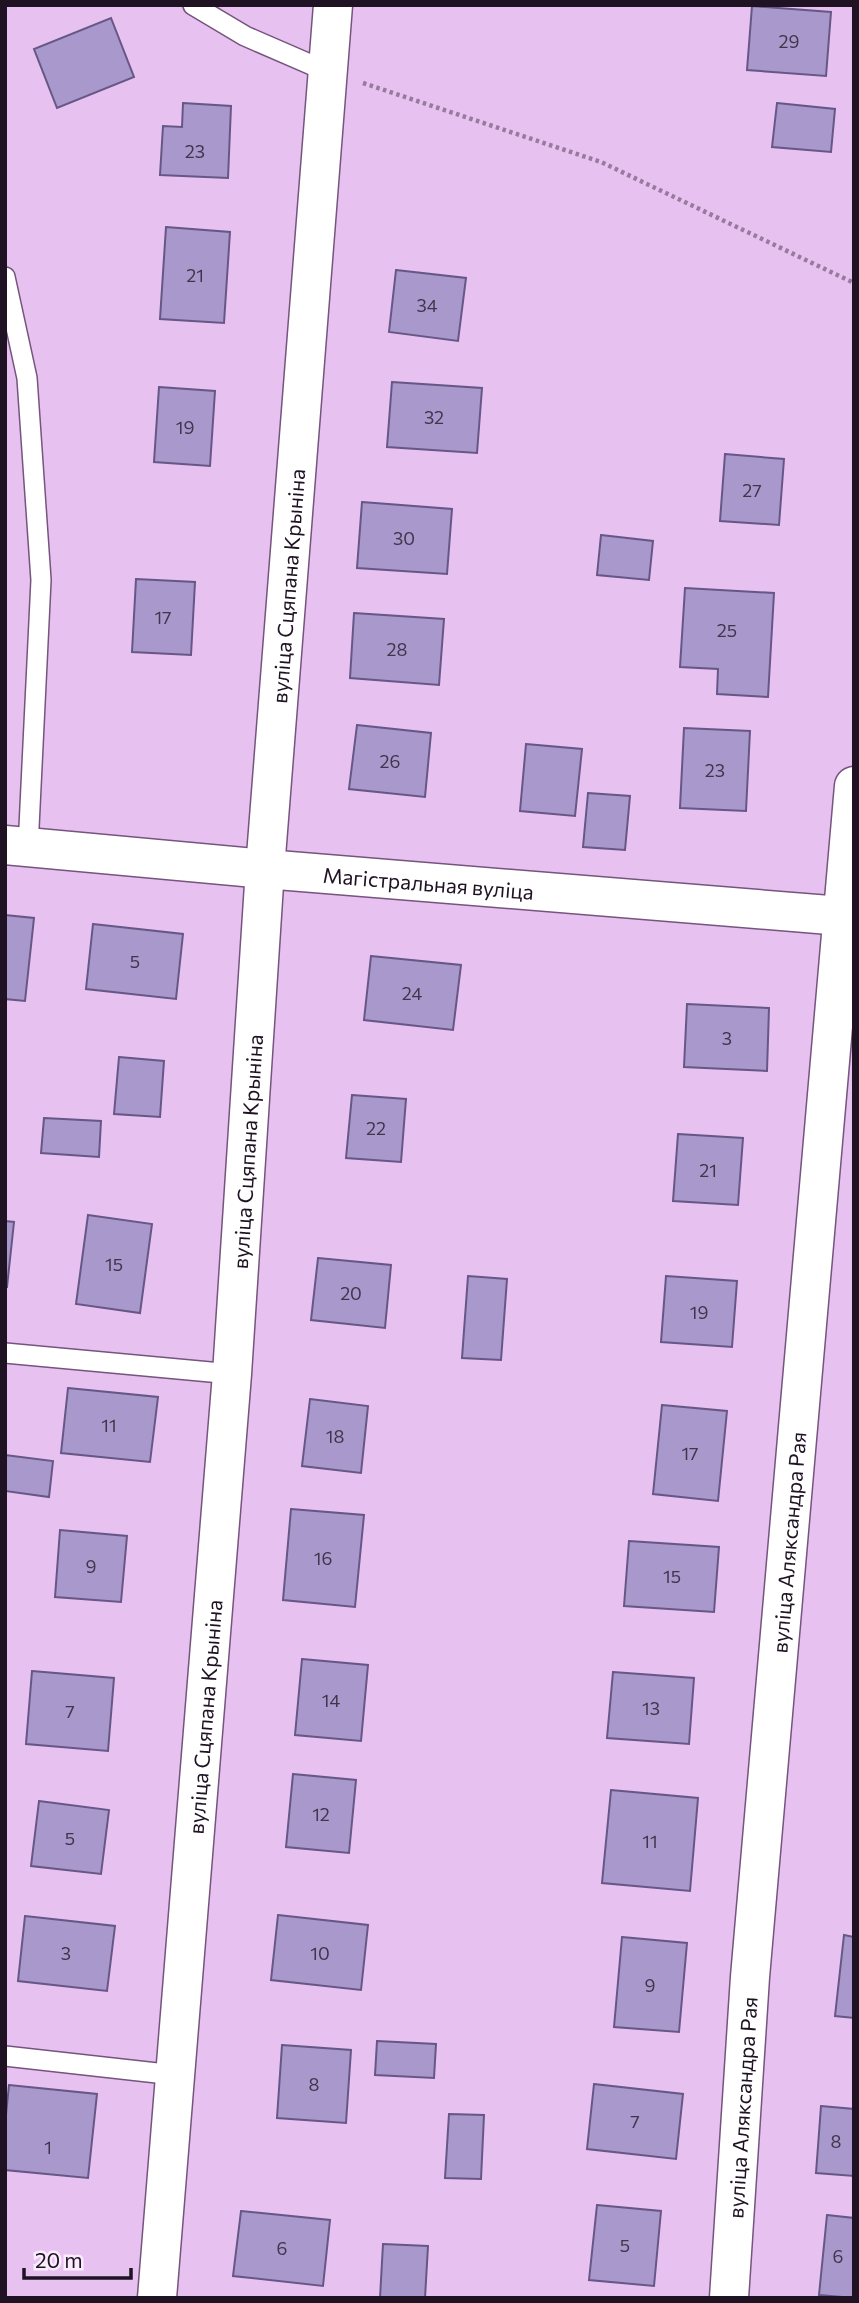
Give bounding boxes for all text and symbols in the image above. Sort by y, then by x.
house number: 29 [779,30,799,52]
house number: 23 [185,140,205,162]
house number: 21 [186,264,204,286]
house number: 34 [416,294,438,316]
house number: 32 [424,406,444,428]
house number: 19 [176,416,194,438]
street label: вуліца Сцяпана Крыніна [266,468,309,704]
house number: 27 [742,479,762,501]
house number: 30 [393,527,415,549]
house number: 17 [154,606,172,628]
house number: 25 [717,619,737,641]
house number: 28 [387,638,408,660]
house number: 26 [380,750,400,772]
house number: 23 [705,759,725,781]
street label: Магістральная вуліца [322,861,535,903]
house number: 5 [130,950,140,972]
house number: 24 [402,982,422,1004]
house number: 3 [722,1027,732,1049]
street label: вуліца Сцяпана Крыніна [226,1033,267,1270]
house number: 22 [366,1117,386,1139]
house number: 21 [699,1159,717,1181]
house number: 15 [105,1253,123,1275]
house number: 20 [340,1282,362,1304]
house number: 19 [690,1301,708,1323]
house number: 11 [101,1414,117,1436]
house number: 18 [326,1425,344,1447]
street label: вуліца Аляксандра Рая [766,1431,810,1654]
house number: 17 [681,1442,699,1464]
house number: 16 [314,1547,332,1569]
house number: 9 [86,1555,96,1577]
house number: 15 [663,1565,681,1587]
street label: вуліца Сцяпана Крыніна [182,1599,226,1835]
house number: 14 [322,1689,340,1711]
house number: 13 [642,1697,660,1719]
house number: 7 [65,1700,75,1722]
house number: 12 [312,1803,330,1825]
house number: 5 [65,1827,75,1849]
house number: 11 [642,1830,658,1852]
house number: 3 [61,1942,71,1964]
house number: 10 [310,1942,330,1964]
house number: 9 [645,1974,655,1996]
street label: вуліца Аляксандра Рая [722,1996,761,2219]
house number: 8 [309,2073,320,2095]
house number: 7 [630,2110,640,2132]
house number: 8 [831,2130,842,2152]
house number: 1 [44,2136,52,2158]
house number: 5 [620,2234,630,2256]
scale bar [24,2236,131,2280]
house number: 6 [277,2237,287,2259]
house number: 6 [833,2245,843,2267]
text: 20 m [35,2247,83,2272]

